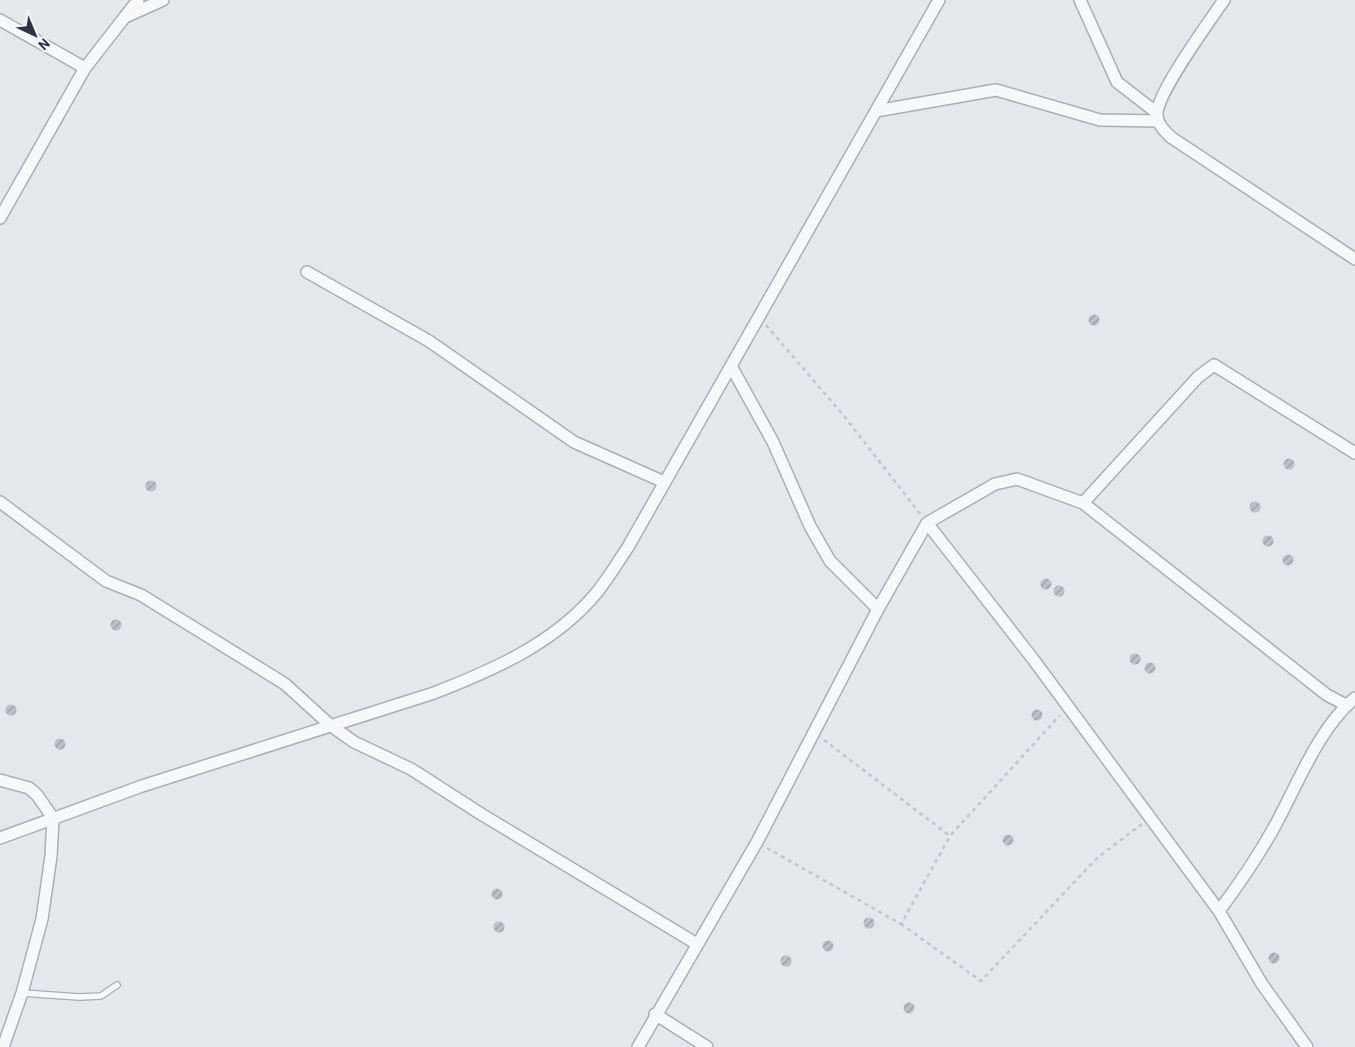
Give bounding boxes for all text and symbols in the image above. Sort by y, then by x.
north arrow [10,10,60,60]
text: N [35,35,54,54]

